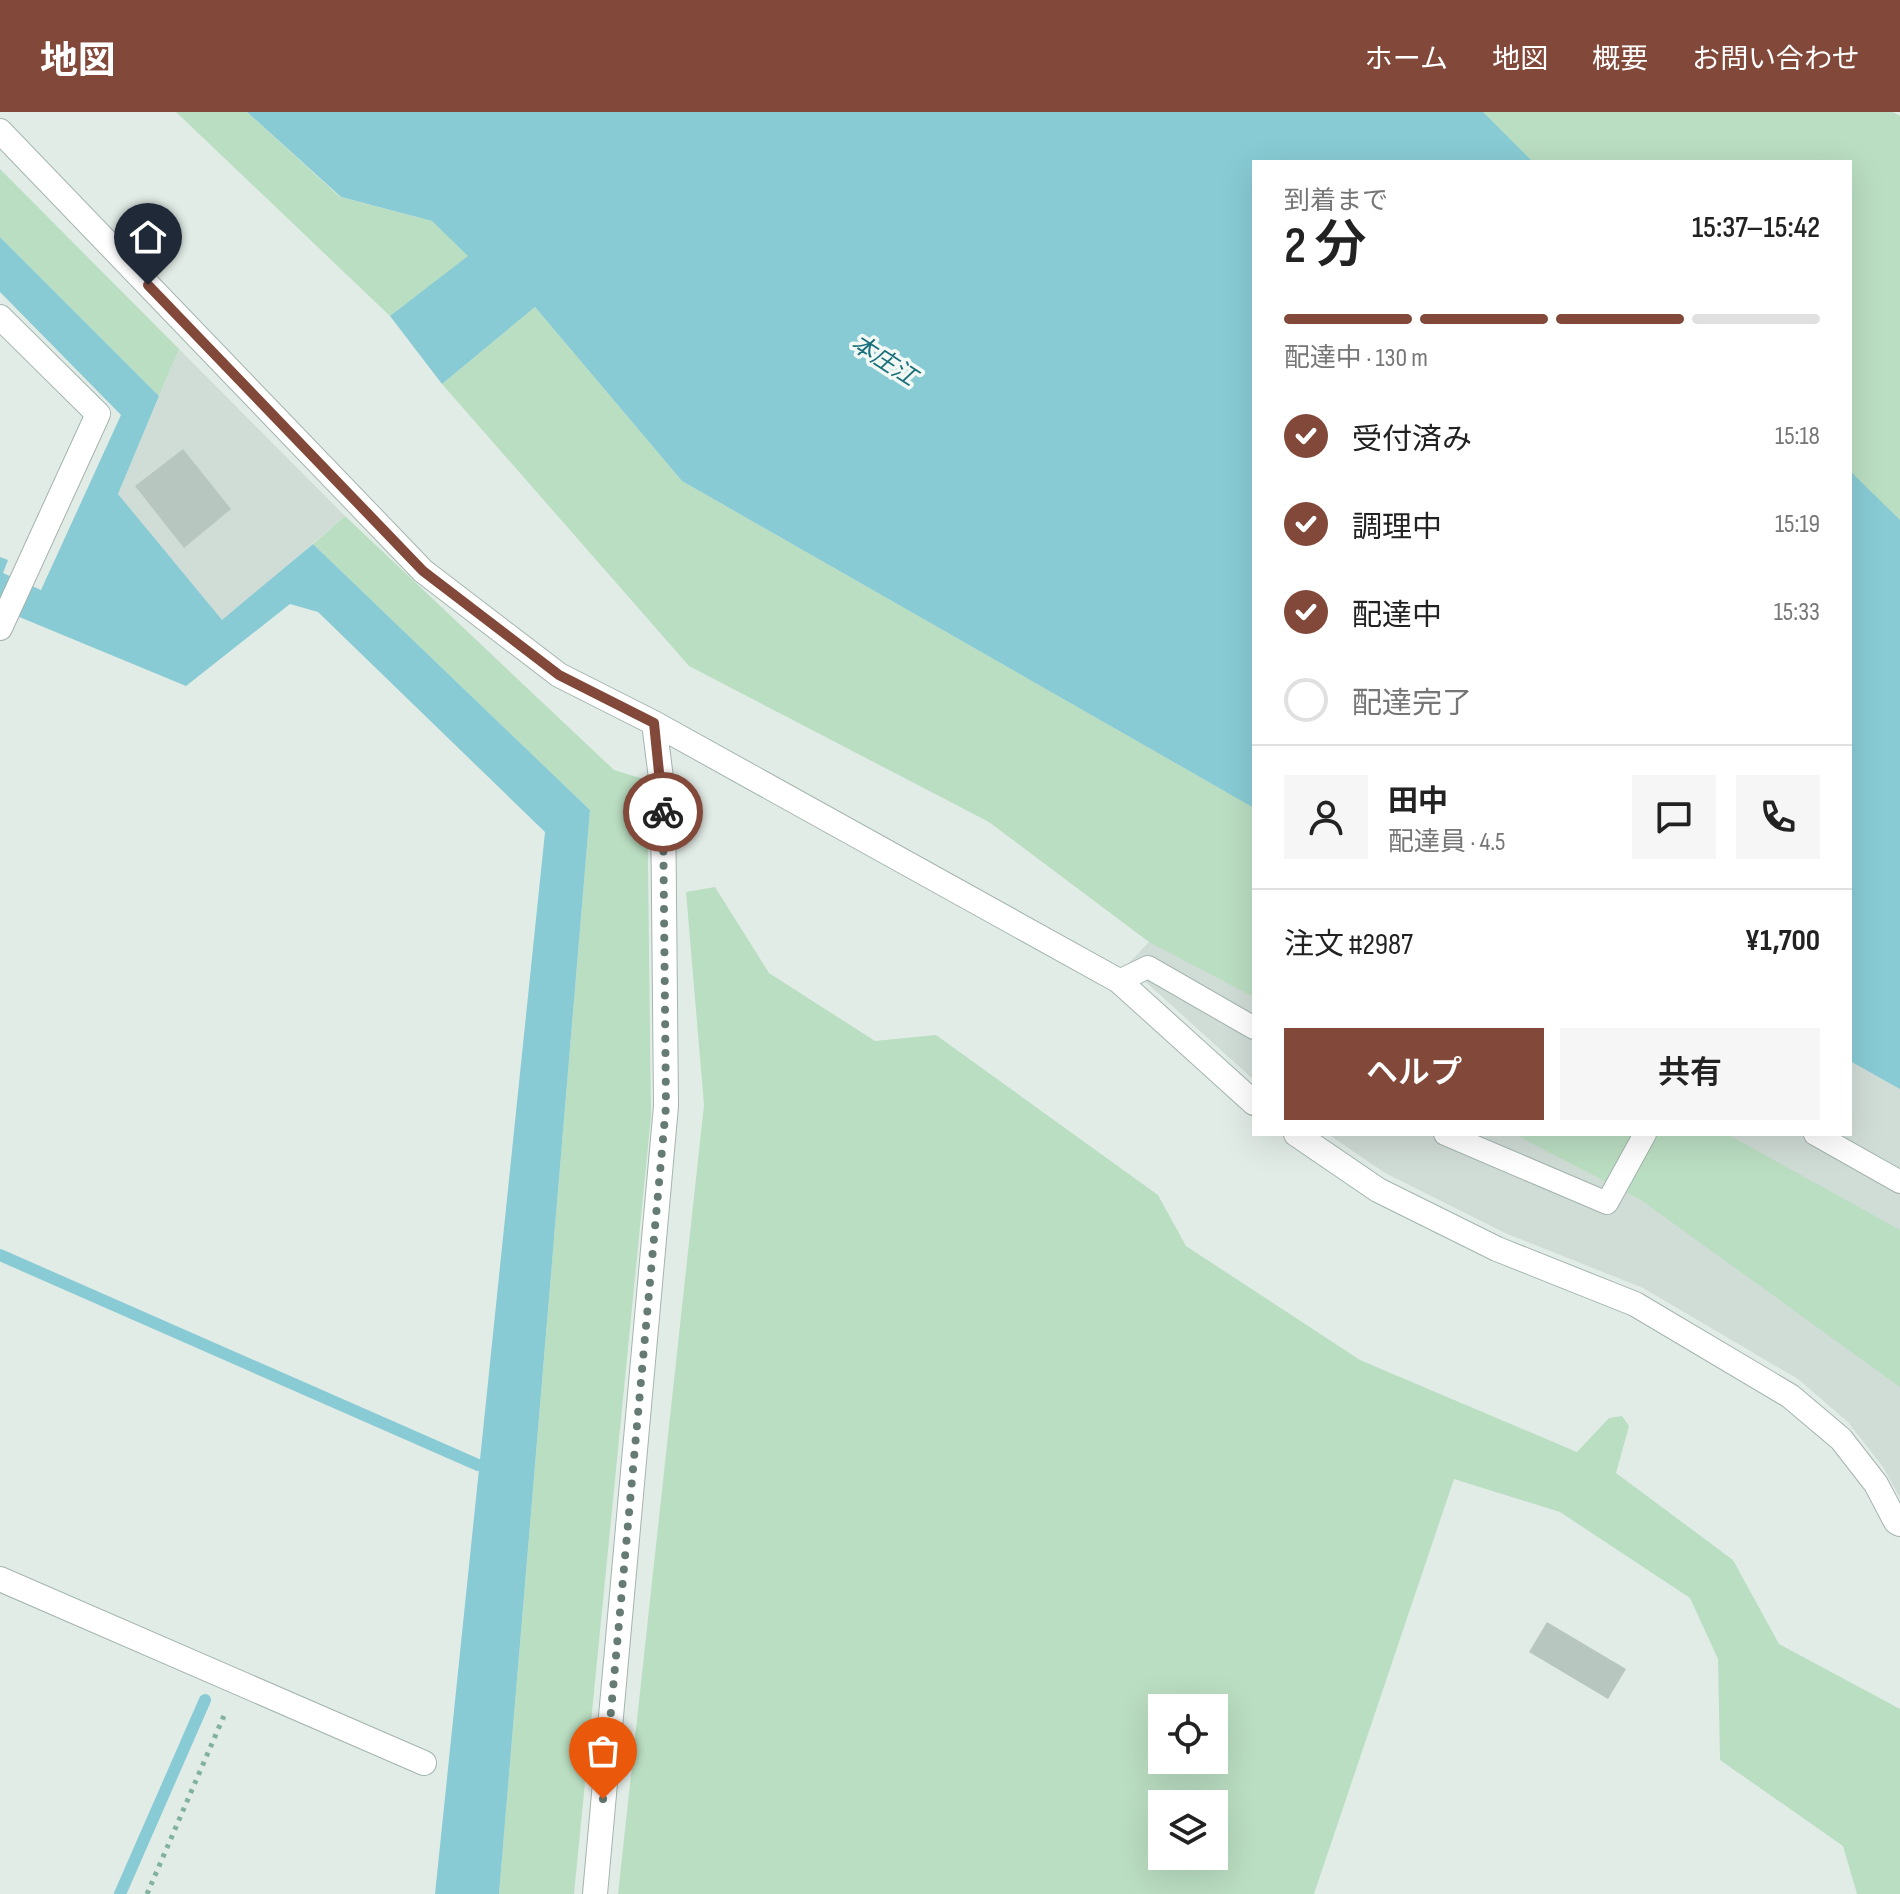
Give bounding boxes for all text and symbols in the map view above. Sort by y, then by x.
text: 地図 [40,39,116,84]
text: ホーム [1365,43,1448,76]
text: 地図 [1492,43,1548,76]
text: 概要 [1592,43,1648,76]
text: お問い合わせ [1692,43,1860,76]
text: 到着まで [1284,186,1388,217]
pin [114,203,182,285]
text: 15:37–15:42 [1692,210,1820,246]
icon: home [126,215,170,259]
text: 2 分 [1284,215,1366,278]
water label: 本庄江 [846,329,924,394]
text: 配達中 · 130 m [1284,343,1428,374]
icon: check [1284,414,1328,458]
text: 15:18 [1775,421,1820,452]
text: 受付済み [1352,422,1472,458]
icon: check [1284,502,1328,546]
text: 15:19 [1775,509,1820,540]
text: 調理中 [1352,510,1442,546]
icon: check [1284,590,1328,634]
text: 15:33 [1774,597,1820,628]
text: 配達中 [1352,598,1442,634]
text: 配達完了 [1352,686,1472,722]
courier [623,772,703,852]
button: person [1284,775,1368,859]
button: chat [1632,775,1716,859]
button: phone [1736,775,1820,859]
text: 田中 [1388,784,1448,820]
icon: bike [641,790,685,834]
text: 配達員 · 4.5 [1388,827,1506,858]
text: ¥1,700 [1745,923,1820,959]
text: 注文 #2987 [1284,927,1413,963]
button: ヘルプ [1284,1028,1544,1120]
button: 共有 [1560,1028,1820,1120]
map controls [1148,1694,1228,1870]
button: locate [1148,1694,1228,1774]
pin [569,1717,637,1799]
icon: bag [581,1729,625,1773]
button: layers [1148,1790,1228,1870]

